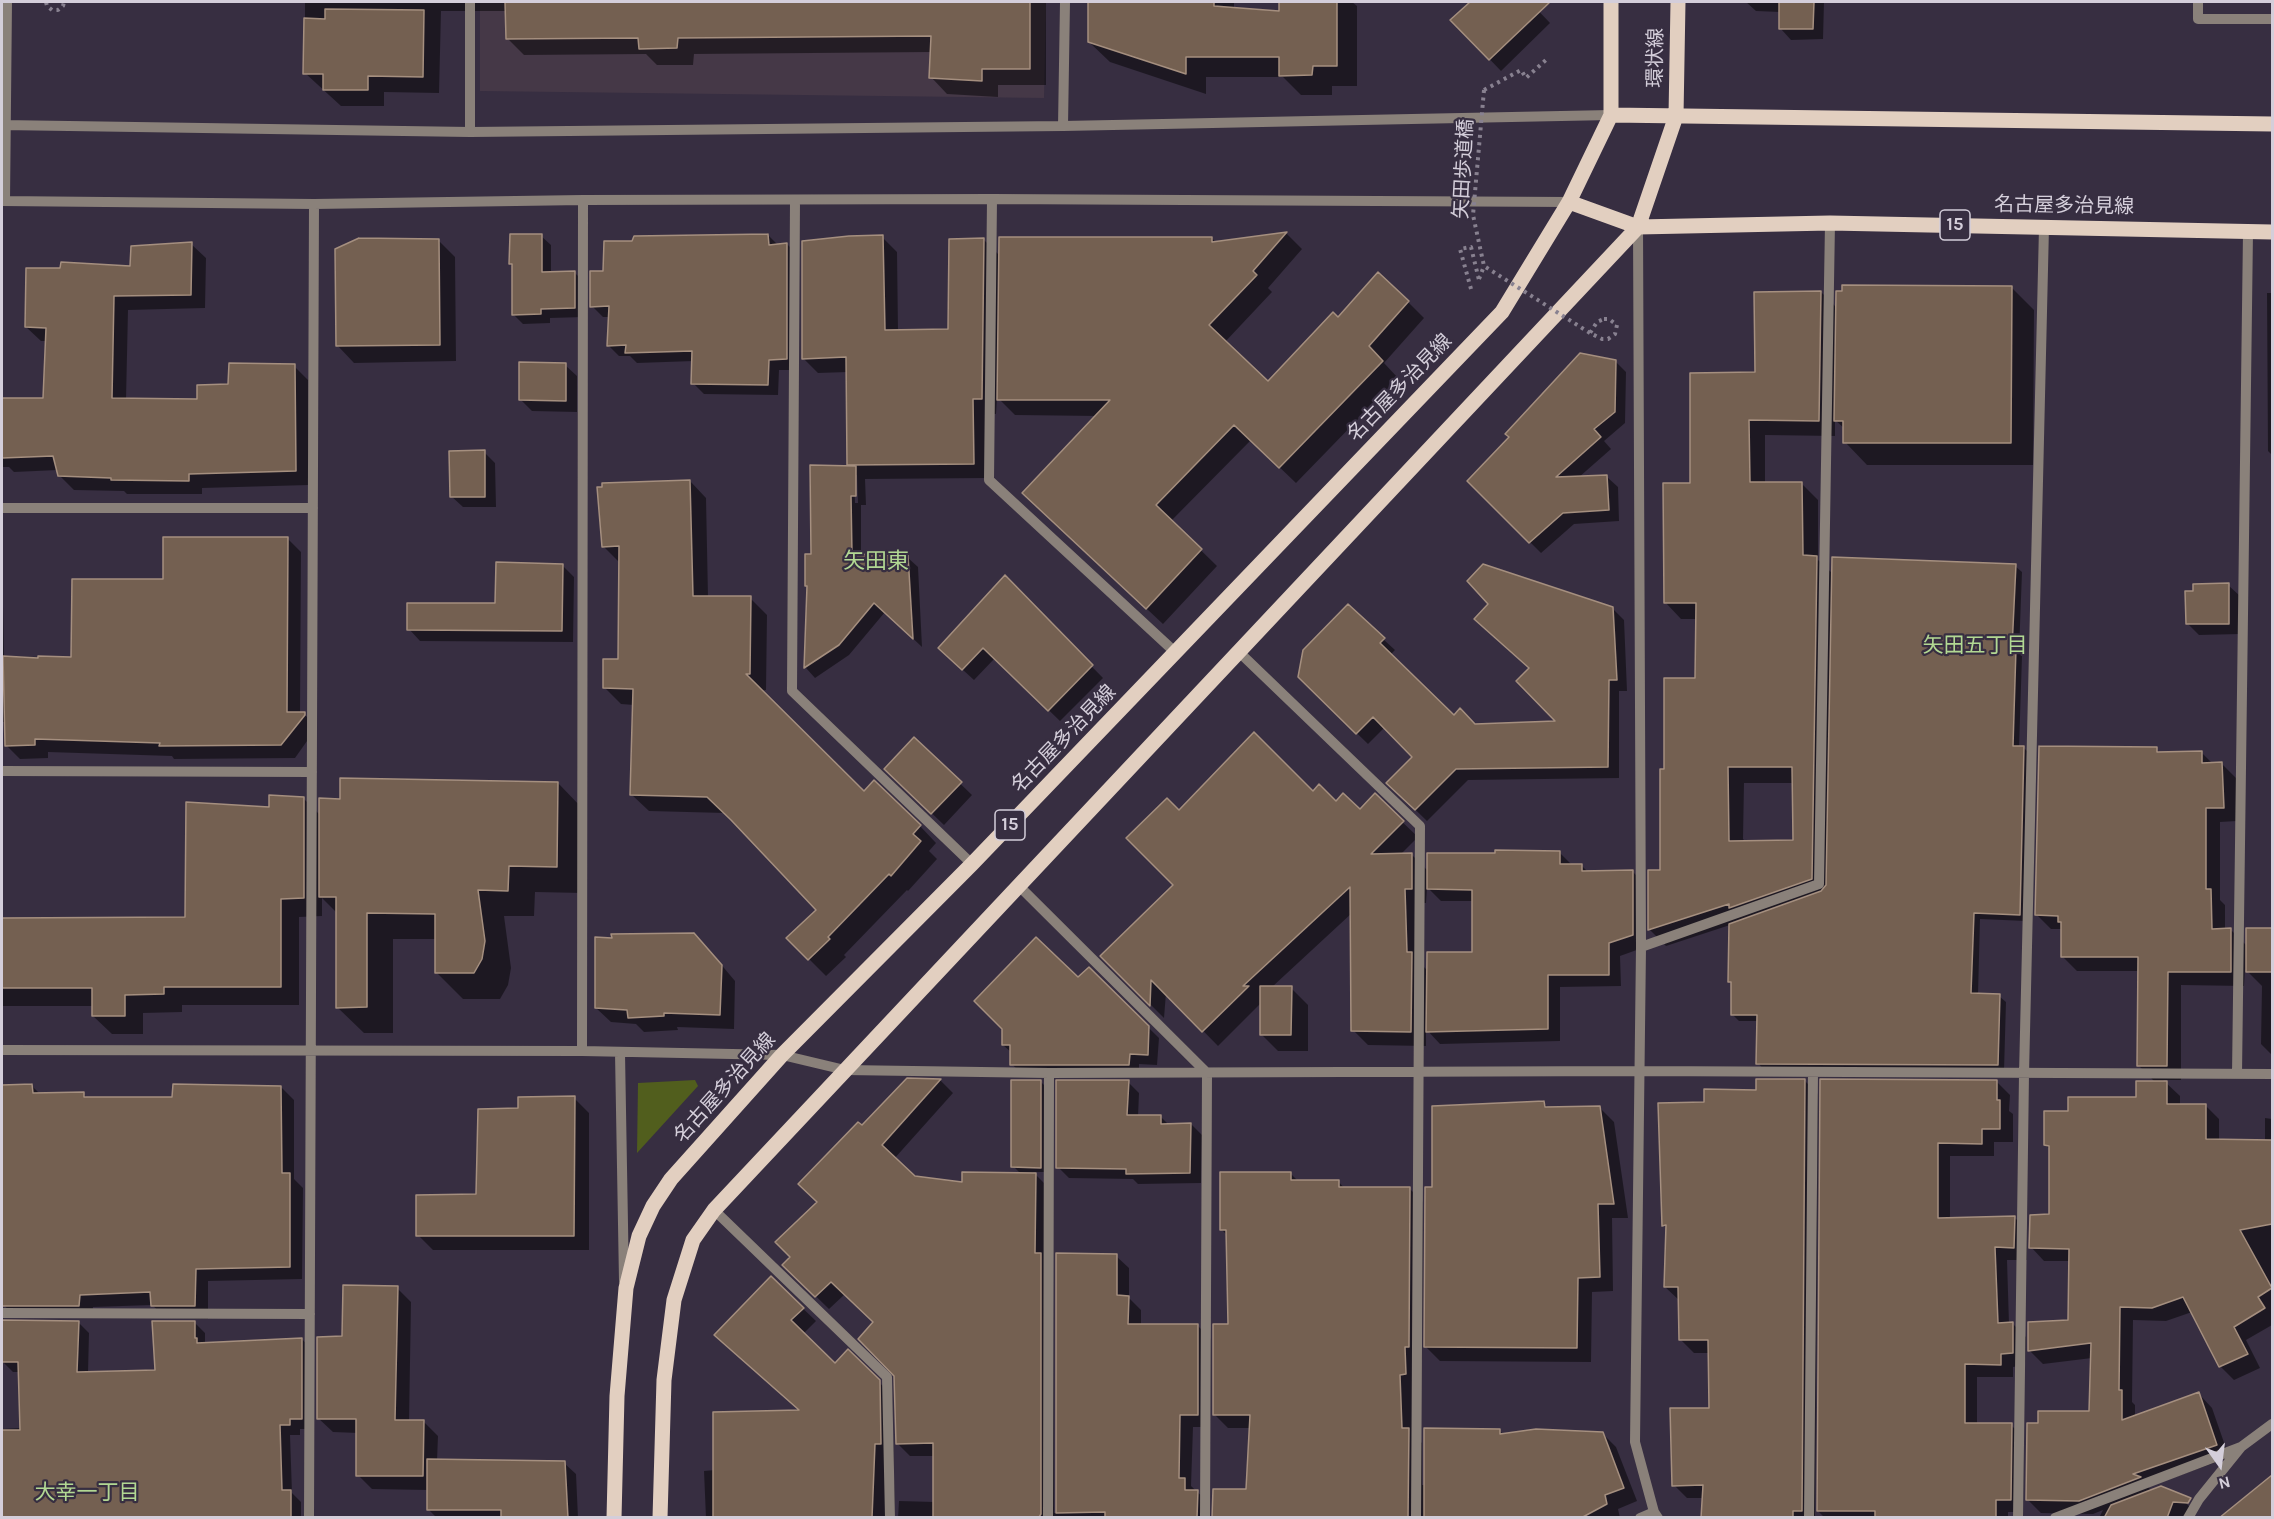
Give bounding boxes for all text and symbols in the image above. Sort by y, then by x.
street label: 環状線 [1643,28,1669,88]
street label: 矢田歩道橋 [1449,118,1479,220]
street label: 名古屋多治見線 [1994,193,2134,219]
road number: 15 [1940,210,1970,240]
street label: 名古屋多治見線 [1343,329,1457,447]
district label: 矢田東 [843,549,909,575]
district label: 矢田五丁目 [1923,633,2027,659]
street label: 名古屋多治見線 [1007,680,1121,798]
road number: 15 [995,810,1025,840]
street label: 名古屋多治見線 [669,1028,781,1148]
north arrow [2190,1435,2250,1495]
text: N [2217,1472,2232,1494]
district label: 大幸一丁目 [35,1480,139,1506]

